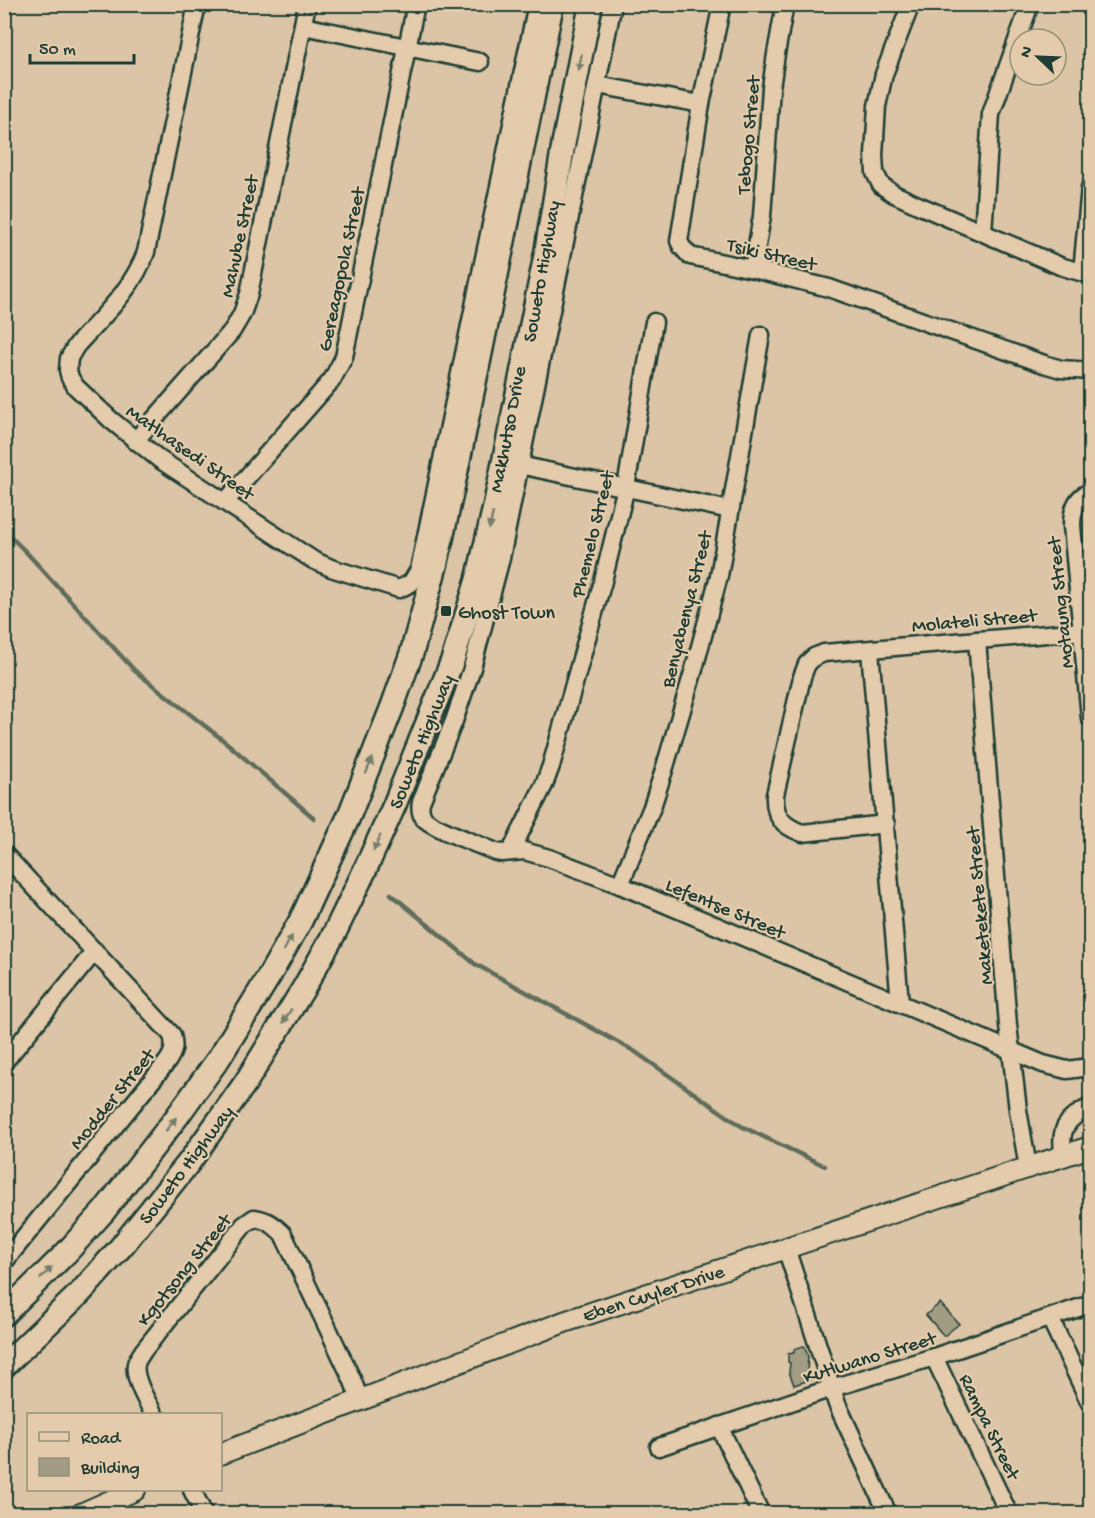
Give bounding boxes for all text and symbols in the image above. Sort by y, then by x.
scale bar [30,27,134,65]
north arrow [1008,27,1068,87]
text: 50 m [39,40,76,61]
text: N [1017,43,1038,61]
one-way arrow [575,53,584,72]
street label: Tebogo Street [734,73,767,196]
street label: Mahube Street [217,172,266,300]
street label: Gereagopola Street [315,184,372,354]
street label: Soweto Highway [520,199,567,344]
street label: Tsiki Street [723,235,820,278]
street label: Makhutso Drive [486,364,533,495]
street label: Matlhasedi Street [120,401,259,508]
street label: Phemelo Street [567,467,622,601]
one-way arrow [486,512,495,531]
street label: Benyabenya Street [658,527,719,691]
street label: Motaung Street [1044,534,1081,669]
place label: Ghost Town [458,603,556,626]
marker: Ghost Town [439,604,453,618]
street label: Molateli Street [911,605,1039,639]
street label: Soweto Highway [386,672,461,813]
one-way arrow [365,756,375,774]
street label: Maketekete Street [963,824,1000,986]
one-way arrow [372,834,382,852]
street label: Lefentse Street [661,875,789,946]
one-way arrow [283,935,294,951]
one-way arrow [281,1008,292,1024]
street label: Modder Street [66,1044,163,1155]
street label: Soweto Highway [136,1102,240,1230]
one-way arrow [165,1116,178,1132]
street label: Kgotsong Street [133,1209,239,1332]
street label: Eben Cuyler Drive [580,1261,729,1329]
one-way arrow [39,1266,53,1281]
street label: Kutlwano Street [801,1328,941,1390]
street label: Rampa Street [952,1371,1024,1486]
legend [27,1413,222,1491]
text: Road [81,1429,122,1450]
text: Building [80,1459,140,1480]

